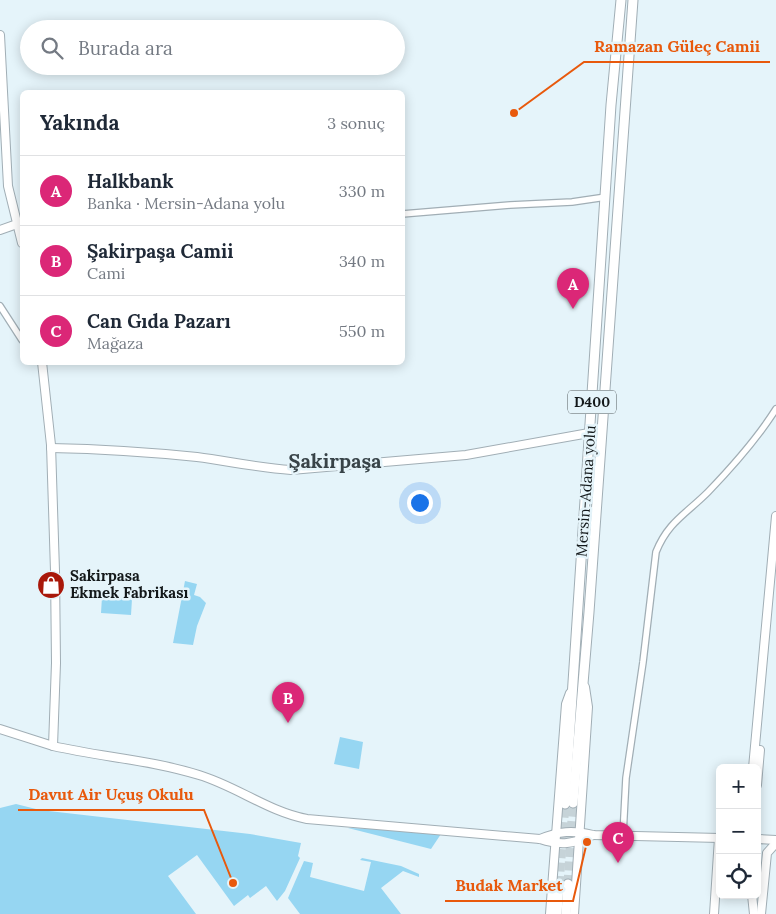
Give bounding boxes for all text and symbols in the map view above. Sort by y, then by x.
search box [20,20,405,75]
callout: Ramazan Güleç Camii [584,31,770,62]
icon: search [38,34,66,62]
text: Burada ara [78,36,173,60]
text: Ramazan Güleç Camii [594,36,760,56]
text: Yakında [40,109,120,136]
text: 3 sonuç [327,113,385,133]
text: Halkbank [87,169,174,193]
text: A [51,181,61,201]
text: 330 m [339,181,385,201]
text: Banka · Mersin-Adana yolu [87,193,285,213]
text: Şakirpaşa Camii [87,239,233,263]
text: B [51,251,61,271]
text: 340 m [339,251,385,271]
text: Cami [87,263,125,283]
pin: A [557,268,589,309]
text: Can Gıda Pazarı [87,309,231,333]
text: C [50,321,62,341]
text: 550 m [339,321,385,341]
text: Mağaza [87,333,143,353]
road number: D400 [568,391,616,414]
street label: Mersin-Adana yolu [571,424,600,557]
district label: Şakirpaşa [288,448,382,473]
your location [407,490,433,516]
place label: Sakirpasa Ekmek Fabrikası [70,566,188,602]
shop icon: Sakirpasa Ekmek Fabrikası [36,570,66,600]
pin: B [272,682,304,723]
map controls [716,764,761,899]
button: + [716,764,761,809]
callout: Davut Air Uçuş Okulu [18,779,204,810]
text: Davut Air Uçuş Okulu [28,784,194,804]
button: − [716,809,761,854]
pin: C [602,822,634,863]
button: locate [716,854,761,899]
callout: Budak Market [445,870,573,901]
text: Budak Market [455,875,563,895]

